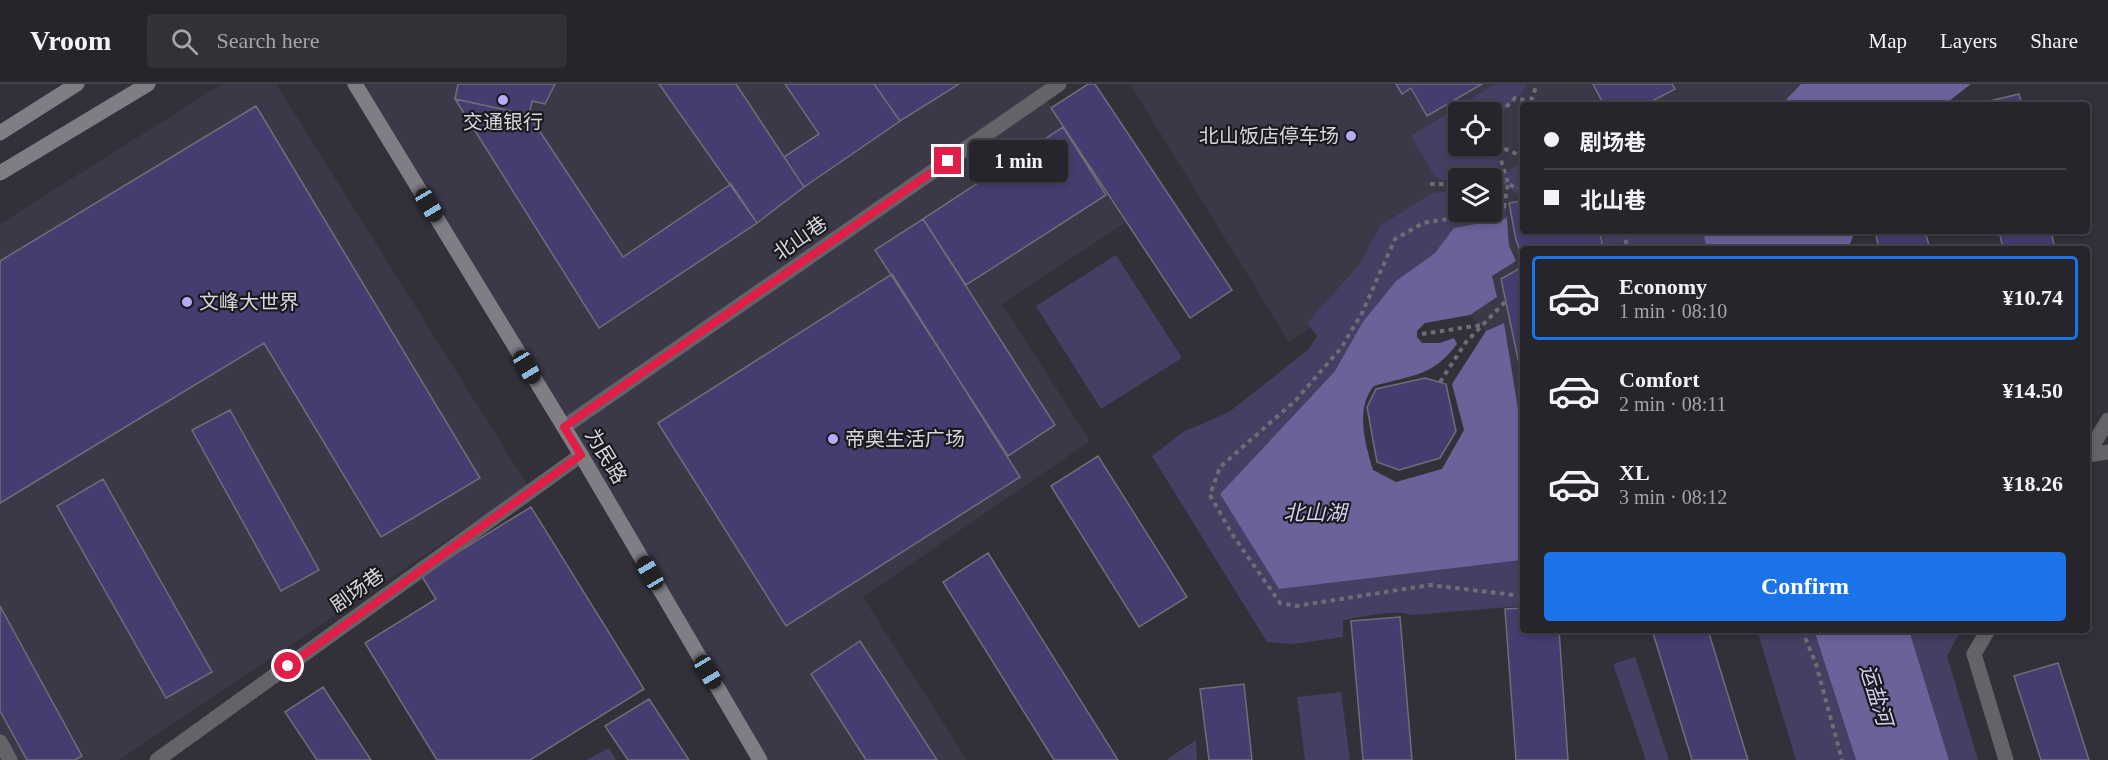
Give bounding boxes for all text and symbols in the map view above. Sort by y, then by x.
search box [147,14,567,68]
text: Vroom [30,25,111,56]
icon: search [168,25,201,58]
text: Search here [216,28,320,53]
text: Map [1869,29,1907,53]
text: Layers [1940,29,1997,53]
text: Share [2030,29,2078,53]
marker: 交通银行 [496,93,510,107]
map controls [1448,102,1502,222]
button: locate [1448,102,1502,156]
place label: 交通银行 [463,111,543,133]
place label: 北山饭店停车场 [1199,125,1339,147]
marker: 北山饭店停车场 [1344,129,1358,143]
text: 剧场巷 [1580,130,1646,155]
callout: 1 min [969,140,1068,182]
route end [934,147,961,174]
text: 1 min [994,150,1043,172]
button: layers [1448,168,1502,222]
car [412,185,446,225]
text: 北山巷 [1580,188,1646,213]
street label: 北山巷 [769,212,831,264]
icon: car [1547,271,1601,325]
text: Economy [1619,274,1707,299]
text: ¥10.74 [2003,285,2063,310]
place label: 文峰大世界 [199,291,299,313]
marker: 文峰大世界 [180,295,194,309]
text: 1 min · 08:10 [1619,300,1727,322]
car [510,347,544,387]
icon: car [1547,364,1601,418]
text: Comfort [1619,367,1700,392]
text: ¥14.50 [2003,378,2063,403]
text: 2 min · 08:11 [1619,393,1727,415]
street label: 为民路 [581,425,631,487]
place label: 帝奥生活广场 [845,428,965,450]
marker: 帝奥生活广场 [826,432,840,446]
icon: car [1547,457,1601,511]
text: XL [1619,460,1650,485]
text: ¥18.26 [2003,471,2063,496]
text: 3 min · 08:12 [1619,486,1727,508]
water label: 北山湖 [1284,501,1349,525]
button: Confirm [1544,552,2066,621]
car [633,553,667,593]
street label: 剧场巷 [326,563,388,617]
route start [274,652,301,679]
car [691,652,725,692]
water label: 运盐河 [1855,661,1898,732]

